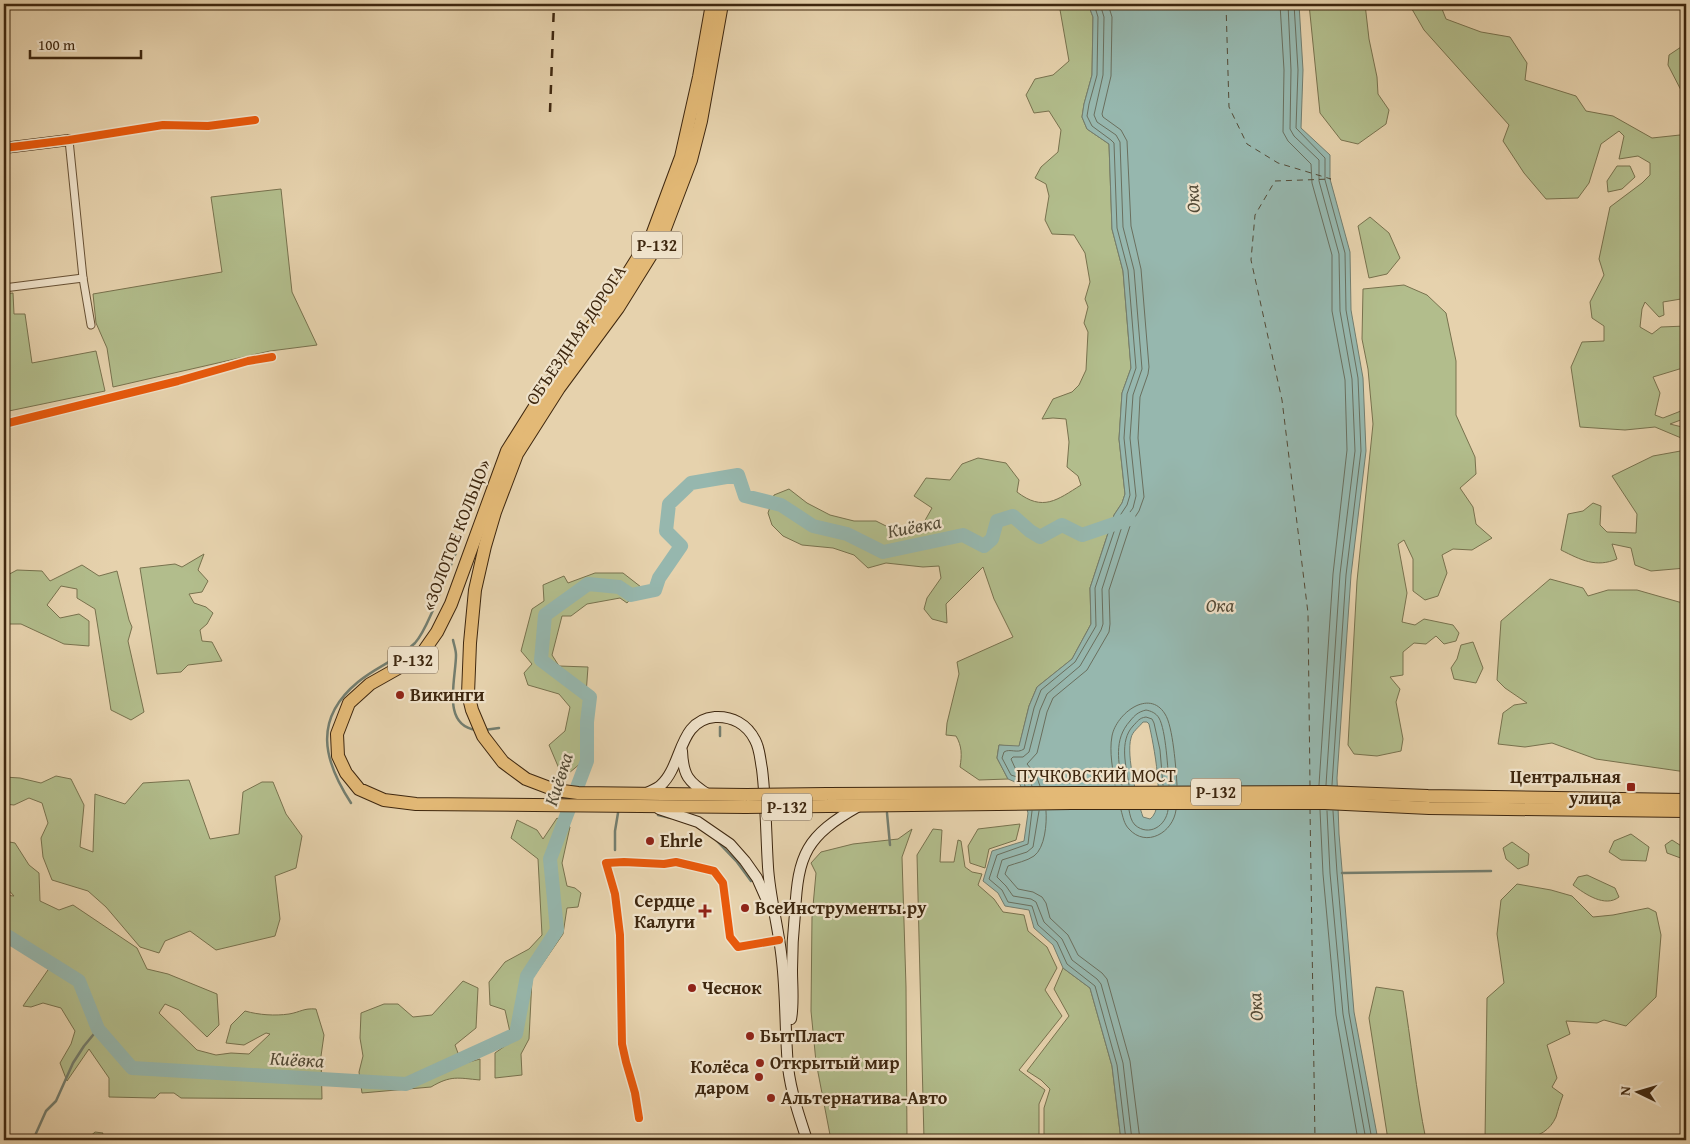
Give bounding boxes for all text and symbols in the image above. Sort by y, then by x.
scale bar [30,28,141,60]
text: 100 m [38,34,76,55]
water label: Ока [1177,183,1207,214]
road number: Р-132 [632,232,682,258]
street label: ОБЪЕЗДНАЯ ДОРОГА [519,259,633,410]
street label: «ЗОЛОТОЕ КОЛЬЦО» [414,455,497,615]
water label: Киёвка [885,507,944,545]
water label: Ока [1206,591,1235,619]
road number: Р-132 [388,646,438,674]
place label: Викинги [410,681,484,708]
marker: Викинги [394,689,406,701]
water label: Киёвка [536,749,580,809]
street label: ПУЧКОВСКИЙ МОСТ [1016,762,1176,789]
place label: Центральная улица [1510,763,1622,811]
road number: Р-132 [1191,779,1241,806]
marker: Центральная улица [1625,781,1637,793]
road number: Р-132 [762,794,812,820]
place label: Ehrle [660,827,703,854]
marker: Ehrle [644,835,656,847]
place label: Сердце Калуги [634,887,695,935]
place label: ВсеИнструменты.ру [755,894,927,921]
marker: ВсеИнструменты.ру [739,902,751,914]
marker: Сердце Калуги [699,905,711,917]
place label: Чеснок [702,974,762,1001]
marker: Чеснок [686,982,698,994]
water label: Ока [1240,991,1270,1022]
place label: БытПласт [760,1022,845,1049]
marker: БытПласт [744,1030,756,1042]
water label: Киёвка [269,1044,325,1074]
place label: Открытый мир [770,1049,899,1076]
place label: Колёса даром [690,1053,750,1101]
marker: Открытый мир [754,1057,766,1069]
north arrow [1612,1066,1662,1116]
marker: Колёса даром [753,1071,765,1083]
place label: Альтернатива-Авто [781,1084,948,1111]
text: N [1615,1085,1635,1096]
marker: Альтернатива-Авто [765,1092,777,1104]

